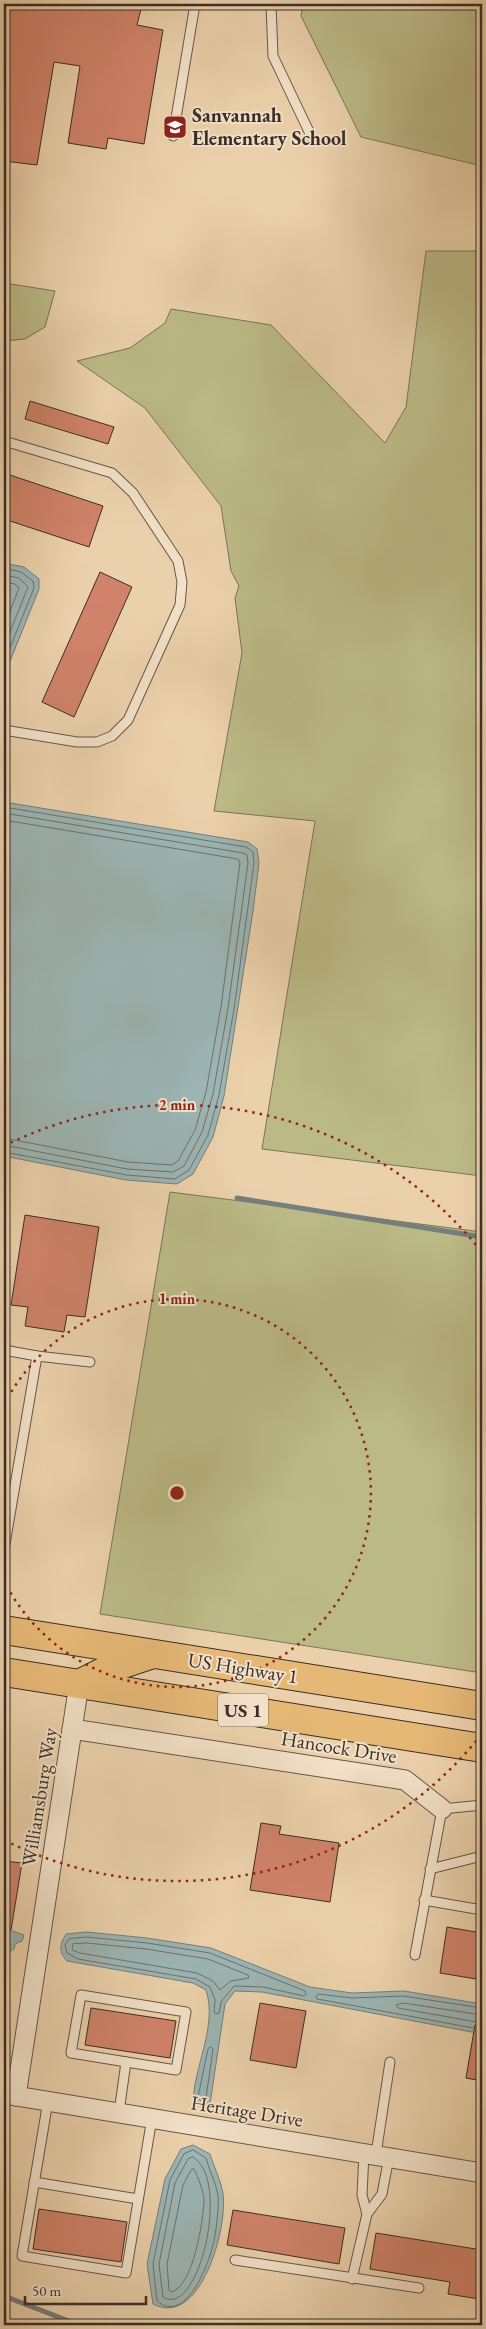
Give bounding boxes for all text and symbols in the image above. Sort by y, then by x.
place label: Sanvannah Elementary School [192,102,347,151]
school or university icon: Sanvannah Elementary School [162,114,188,140]
text: 2 min [159,1095,196,1114]
text: 1 min [159,1289,196,1308]
centre of rings [168,1484,186,1502]
street label: US Highway 1 [186,1646,300,1690]
road number: US 1 [218,1694,268,1726]
street label: Williamsburg Way [15,1725,63,1868]
street label: Hancock Drive [279,1725,399,1769]
street label: Heritage Drive [189,2089,305,2133]
scale bar [25,2274,146,2306]
text: 50 m [32,2281,61,2300]

